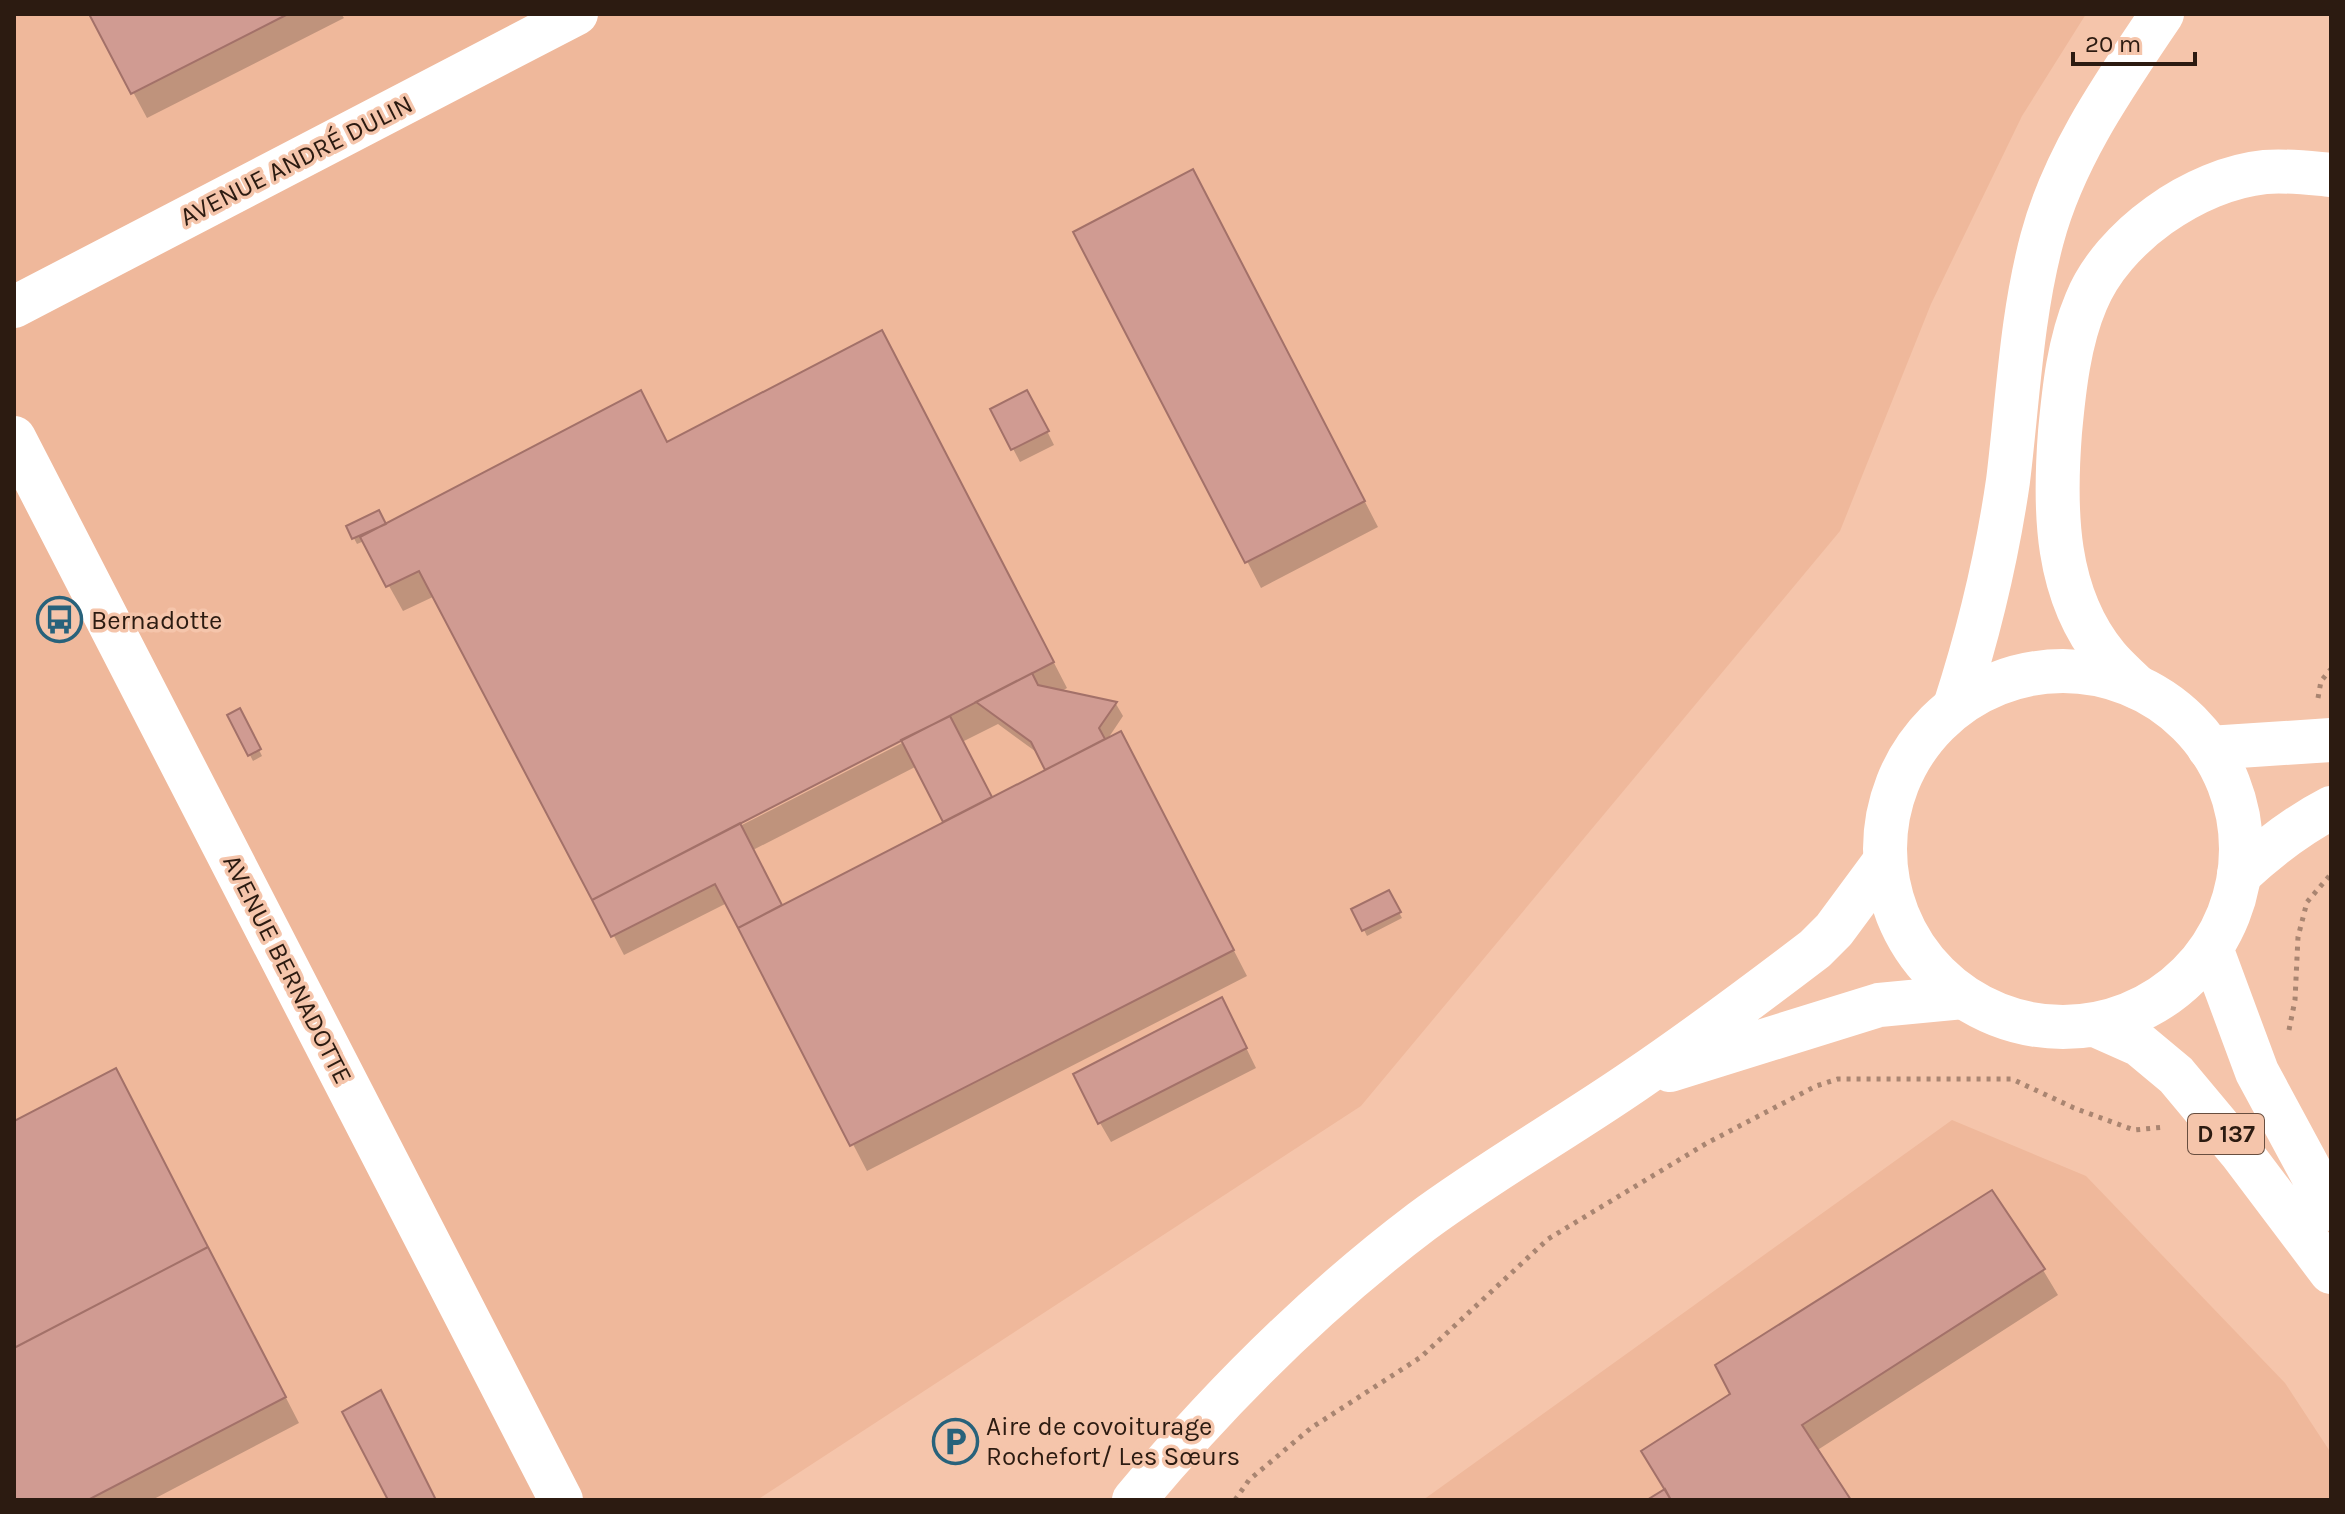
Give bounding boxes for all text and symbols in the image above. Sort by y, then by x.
scale bar [2073,16,2195,66]
text: 20 m [2085,30,2141,58]
street label: AVENUE ANDRÉ DULIN [174,87,418,233]
bus stop icon: Bernadotte [36,596,84,644]
place label: Bernadotte [91,605,222,636]
street label: AVENUE BERNADOTTE [216,849,359,1089]
road number: D 137 [2188,1114,2264,1154]
place label: Aire de covoiturage Rochefort/ Les Sœurs [986,1411,1240,1472]
parking icon: Aire de covoiturage Rochefort/ Les Sœurs [931,1417,979,1465]

